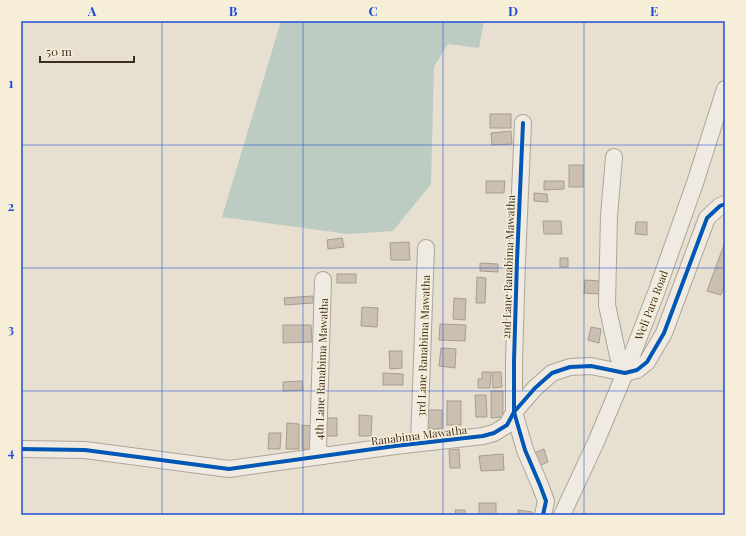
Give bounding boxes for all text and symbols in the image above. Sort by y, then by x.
text: A [87,2,97,19]
text: B [229,2,238,19]
text: C [368,2,378,19]
text: D [508,2,518,19]
text: E [650,2,658,19]
scale bar [40,38,134,64]
text: 50 m [46,43,72,59]
text: 1 [9,74,14,91]
street label: 2nd Lane Ranabima Mawatha [498,194,518,339]
text: 2 [8,197,15,214]
street label: Weli Para Road [630,267,671,343]
street label: 3rd Lane Ranabima Mawatha [413,274,433,417]
street label: 4th Lane Ranabima Mawatha [311,297,331,440]
text: 3 [8,320,14,337]
street label: Ranabima Mawatha [370,422,468,448]
text: 4 [8,443,15,460]

